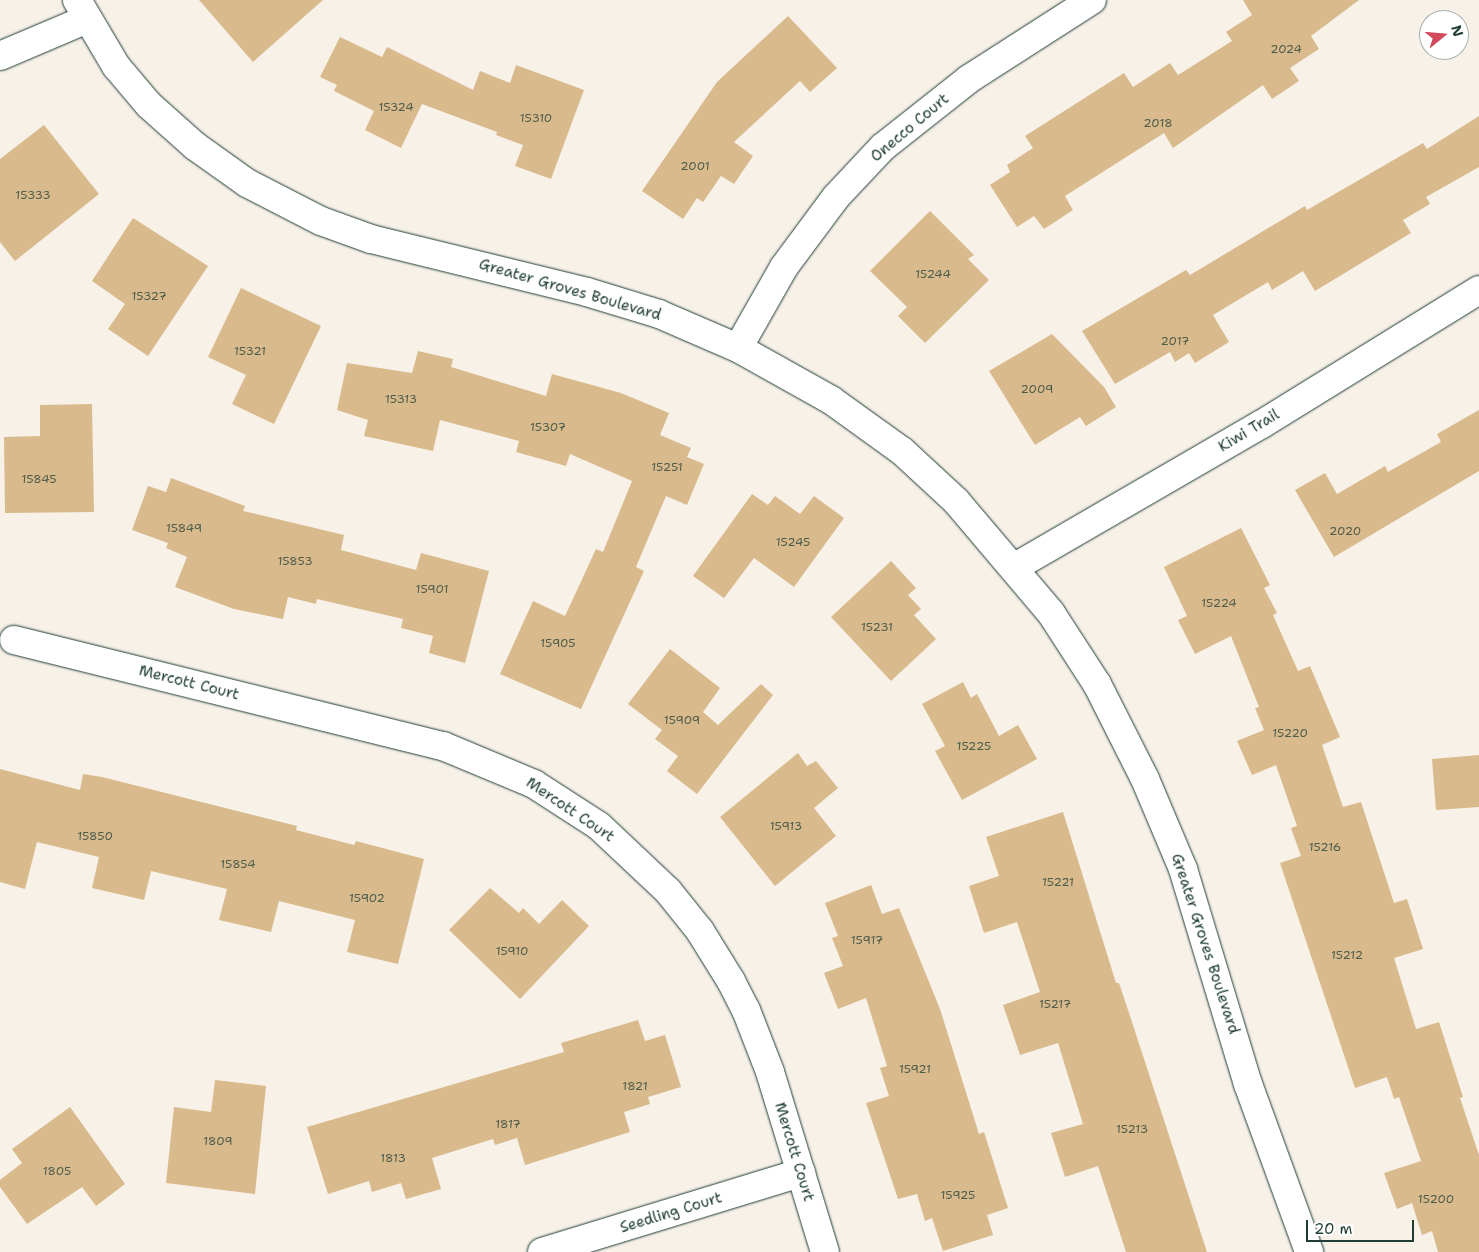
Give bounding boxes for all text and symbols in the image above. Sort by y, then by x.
north arrow [1419,10,1469,60]
text: N [1447,23,1468,39]
house number: 2024 [1270,43,1302,57]
street label: Onecco Court [867,90,953,166]
house number: 15324 [378,101,414,115]
house number: 15310 [520,112,552,126]
house number: 2018 [1143,117,1173,131]
house number: 2001 [680,160,710,174]
house number: 15333 [15,189,51,203]
street label: Greater Groves Boulevard [477,255,663,325]
house number: 15244 [915,268,951,282]
house number: 15327 [131,290,167,304]
house number: 2017 [1161,335,1189,349]
house number: 15321 [234,345,266,359]
house number: 2009 [1021,383,1053,397]
house number: 15313 [385,393,417,407]
street label: Kiwi Trail [1215,406,1283,456]
house number: 15307 [530,421,566,435]
house number: 15251 [651,461,683,475]
house number: 15845 [21,473,57,487]
house number: 15849 [166,522,202,536]
house number: 2020 [1329,525,1361,539]
house number: 15245 [776,536,810,550]
house number: 15853 [277,555,313,569]
house number: 15901 [416,583,448,597]
house number: 15224 [1201,597,1237,611]
house number: 15231 [861,621,893,635]
house number: 15905 [540,637,576,651]
street label: Mercott Court [137,662,241,704]
house number: 15909 [664,714,700,728]
house number: 15220 [1272,727,1308,741]
house number: 15225 [957,740,991,754]
street label: Mercott Court [522,774,618,846]
house number: 15913 [770,820,802,834]
house number: 15850 [77,830,113,844]
house number: 15216 [1309,841,1341,855]
street label: Greater Groves Boulevard [1167,851,1243,1037]
house number: 15854 [220,858,256,872]
house number: 15221 [1042,876,1074,890]
house number: 15902 [349,892,385,906]
house number: 15917 [851,934,883,948]
house number: 15910 [496,945,528,959]
house number: 15212 [1331,949,1363,963]
house number: 15217 [1039,998,1071,1012]
house number: 15921 [899,1063,931,1077]
house number: 1821 [622,1080,648,1094]
street label: Mercott Court [770,1100,818,1204]
house number: 1817 [495,1118,521,1132]
house number: 15213 [1116,1123,1148,1137]
house number: 1809 [203,1135,233,1149]
house number: 1813 [380,1152,406,1166]
house number: 1805 [43,1165,71,1179]
street label: Seedling Court [618,1189,724,1237]
house number: 15925 [941,1189,975,1203]
house number: 15200 [1418,1193,1454,1207]
scale bar [1309,1210,1416,1242]
text: 20 m [1314,1219,1353,1239]

